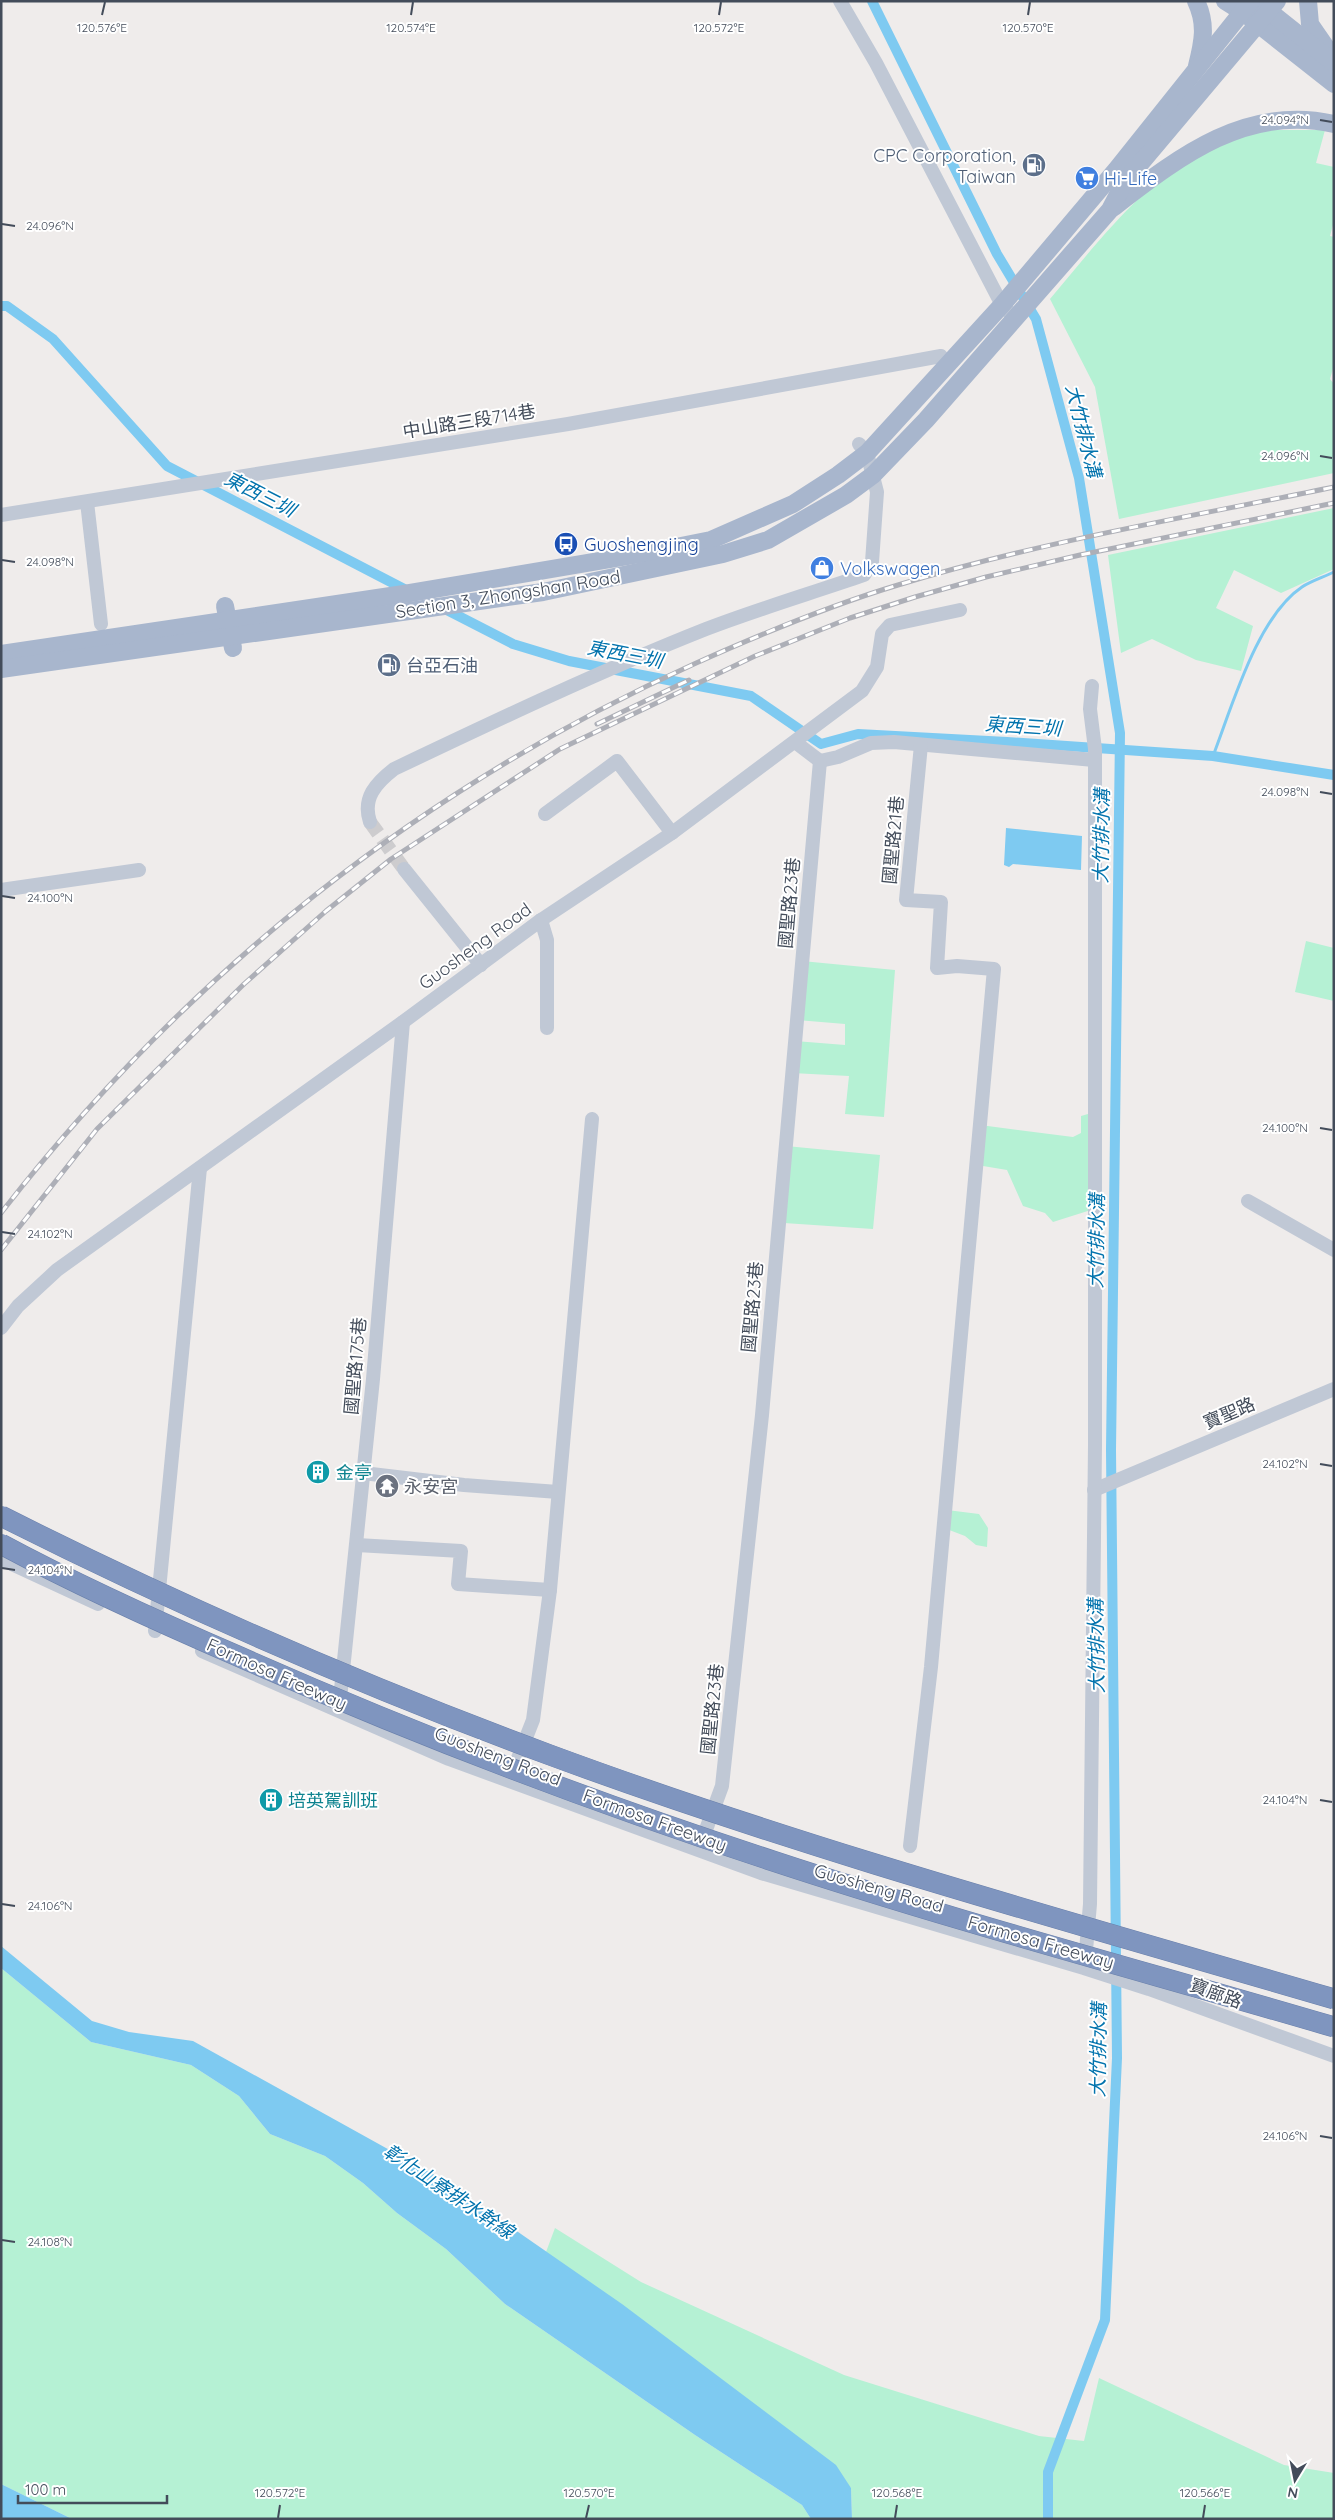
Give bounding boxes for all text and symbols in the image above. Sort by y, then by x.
text: 120.576°E [77,20,127,35]
text: 120.574°E [386,20,436,35]
text: 120.572°E [694,20,744,35]
text: 120.570°E [1002,20,1054,35]
text: 24.094°N [1261,112,1309,127]
place label: CPC Corporation, Taiwan [873,144,1016,188]
fuel station icon: CPC Corporation, Taiwan [1021,152,1047,178]
supermarket icon: Hi-Life [1074,165,1100,191]
place label: Hi-Life [1104,167,1157,190]
text: 24.096°N [26,218,74,233]
water label: 大竹排水溝 [1061,382,1108,483]
street label: 中山路三段714巷 [401,399,537,443]
text: 24.096°N [1261,448,1309,463]
water label: 東西三圳 [221,466,302,523]
bus stop icon: Guoshengjing [553,531,579,557]
place label: Guoshengjing [584,533,699,556]
text: 24.098°N [26,554,74,569]
shop icon: Volkswagen [809,555,835,581]
place label: Volkswagen [840,557,941,580]
street label: Section 3, Zhongshan Road [394,565,622,623]
water label: 東西三圳 [585,635,668,674]
fuel station icon: 台亞石油 [376,652,402,678]
place label: 台亞石油 [406,654,478,677]
water label: 東西三圳 [984,711,1065,741]
text: 24.098°N [1261,784,1309,799]
water label: 大竹排水溝 [1088,785,1114,884]
street label: 國聖路21巷 [878,795,908,885]
street label: 國聖路23巷 [774,856,804,950]
text: 24.100°N [27,890,73,905]
street label: Guosheng Road [414,897,536,995]
text: 24.100°N [1262,1120,1308,1135]
water label: 大竹排水溝 [1083,1190,1109,1289]
text: 24.102°N [27,1226,73,1241]
street label: 國聖路23巷 [737,1260,767,1354]
street label: 國聖路175巷 [339,1316,371,1416]
street label: 寶聖路 [1200,1392,1258,1434]
text: 24.102°N [1262,1456,1308,1471]
building icon: 金亭 [305,1459,331,1485]
place label: 金亭 [336,1461,372,1484]
temple icon: 永安宮 [374,1473,400,1499]
place label: 永安宮 [404,1475,458,1498]
text: 24.104°N [27,1562,73,1577]
water label: 大竹排水溝 [1083,1595,1109,1694]
street label: Formosa Freeway [203,1633,351,1715]
street label: 國聖路23巷 [696,1662,728,1756]
street label: Guosheng Road [431,1721,565,1791]
street label: Formosa Freeway [580,1783,730,1857]
building icon: 培英駕訓班 [258,1787,284,1813]
place label: 培英駕訓班 [288,1789,378,1812]
text: 24.104°N [1262,1792,1308,1807]
street label: Guosheng Road [812,1859,946,1917]
text: 24.106°N [27,1898,73,1913]
street label: Formosa Freeway [965,1910,1117,1974]
street label: 寶廍路 [1187,1973,1245,2013]
water label: 大竹排水溝 [1085,1999,1111,2098]
text: 24.106°N [1262,2128,1308,2143]
water label: 彰化山寮排水幹線 [379,2139,520,2245]
text: 24.108°N [27,2234,73,2249]
north arrow [1270,2455,1320,2505]
scale bar [18,2472,166,2504]
text: 100 m [25,2480,66,2499]
text: N [1286,2483,1299,2503]
text: 120.572°E [255,2485,305,2500]
text: 120.570°E [563,2485,615,2500]
text: 120.568°E [872,2485,923,2500]
text: 120.566°E [1180,2485,1231,2500]

